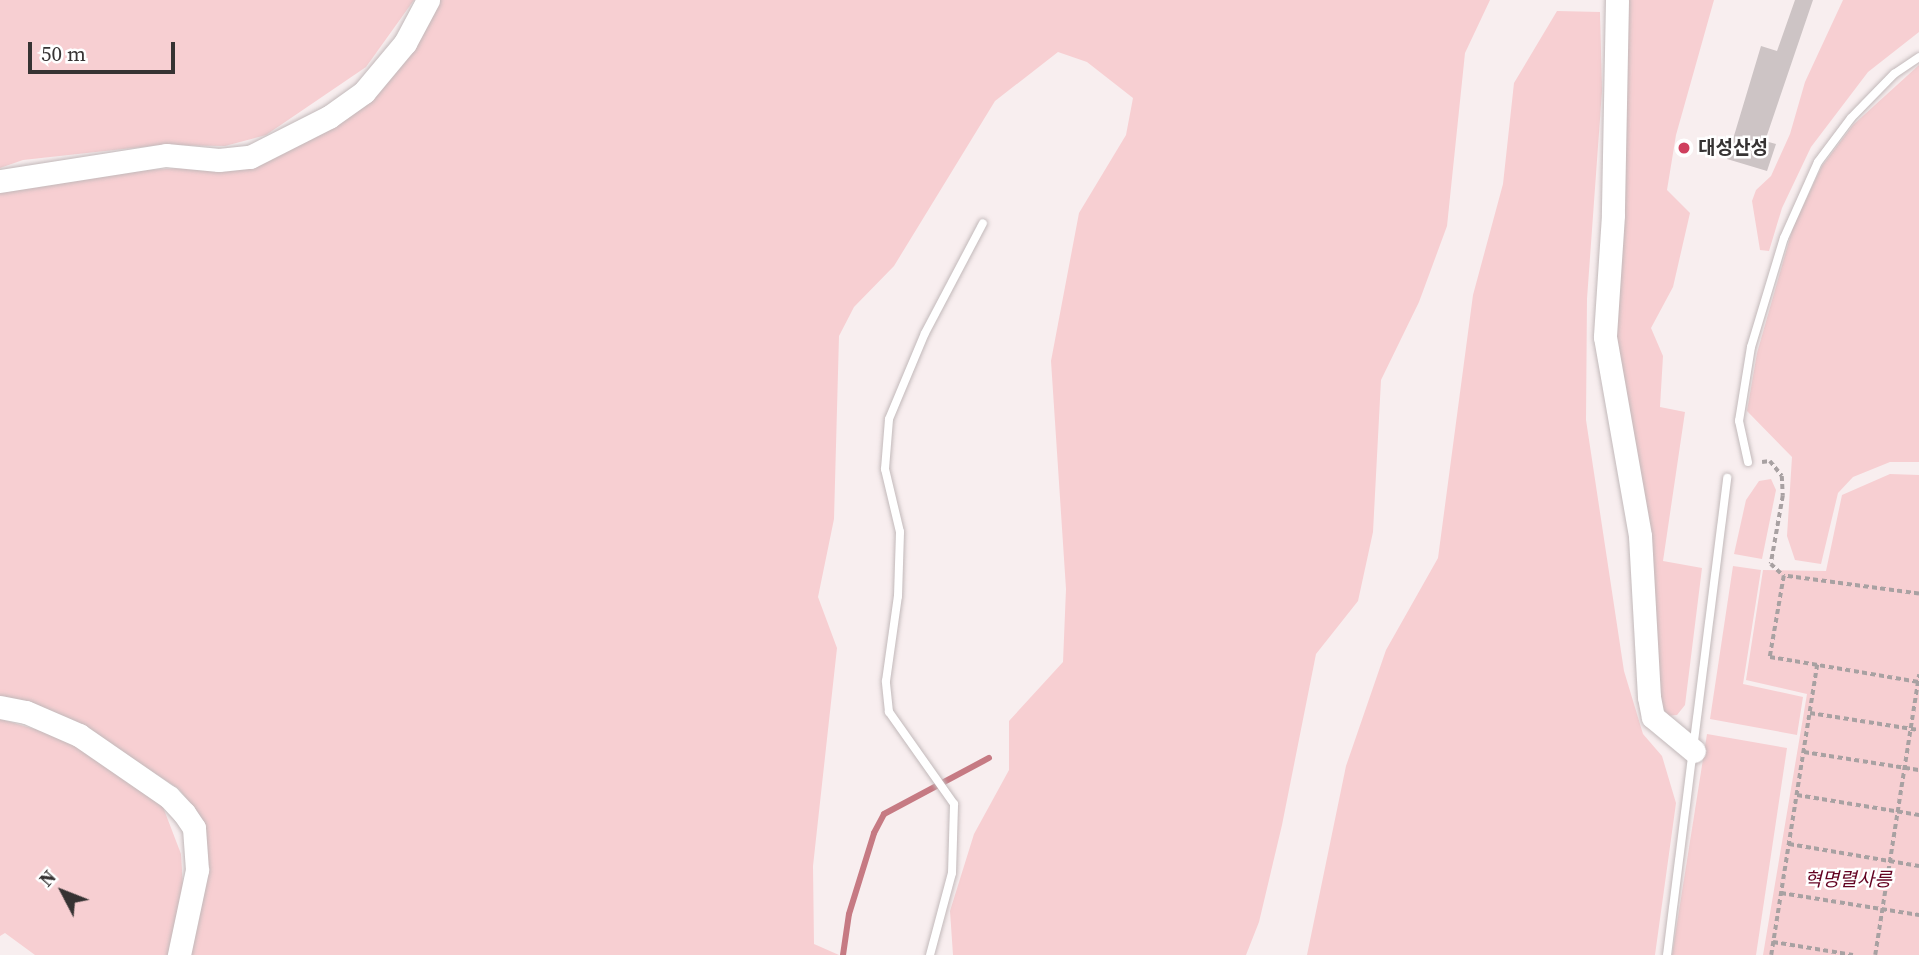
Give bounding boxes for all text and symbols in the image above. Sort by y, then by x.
scale bar [32,28,178,72]
text: 50 m [41,39,86,68]
place label: 대성산성 [1698,137,1768,159]
marker: 대성산성 [1676,140,1692,156]
north arrow [28,857,98,927]
text: N [33,864,62,892]
park label: 혁명렬사릉 [1804,869,1892,891]

